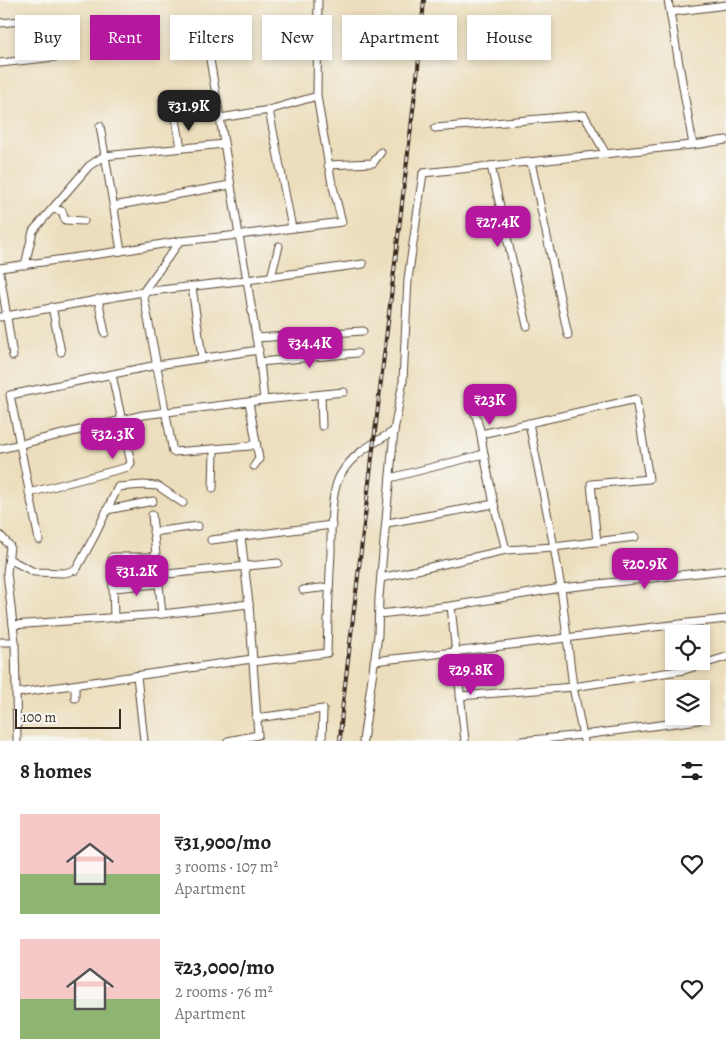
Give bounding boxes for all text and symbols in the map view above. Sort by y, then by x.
chip: Buy [15,15,80,60]
chip: Rent [90,15,160,60]
chip: Filters [170,15,252,60]
chip: New [262,15,332,60]
chip: Apartment [342,15,457,60]
chip: House [467,15,551,60]
pin: ₹31.9K [148,90,230,132]
text: ₹31.9K [169,95,209,117]
pin: ₹27.4K [457,206,539,248]
text: ₹27.4K [477,211,519,233]
pin: ₹34.4K [269,326,351,369]
text: ₹34.4K [289,332,331,354]
pin: ₹23K [460,384,520,426]
text: ₹23K [474,389,506,411]
pin: ₹32.3K [72,418,154,460]
text: ₹32.3K [92,423,134,445]
pin: ₹20.9K [604,548,686,590]
text: ₹20.9K [623,553,667,575]
pin: ₹31.2K [96,554,178,597]
text: ₹31.2K [116,560,158,582]
map controls [665,625,710,725]
button: locate [665,625,710,670]
pin: ₹29.8K [430,654,512,696]
text: ₹29.8K [449,659,493,681]
button: layers [665,680,710,725]
scale bar [15,706,121,729]
text: 100 m [22,708,56,727]
text: 8 homes [20,757,92,785]
icon: filters [678,757,706,785]
text: ₹31,900/mo [175,828,271,856]
icon: home [60,834,120,894]
icon: heart [678,850,706,878]
text: 3 rooms · 107 m² [175,856,278,878]
text: Apartment [175,878,246,900]
text: ₹23,000/mo [175,953,275,981]
icon: home [60,959,120,1019]
icon: heart [678,975,706,1003]
text: 2 rooms · 76 m² [175,981,273,1003]
text: Apartment [175,1003,246,1025]

